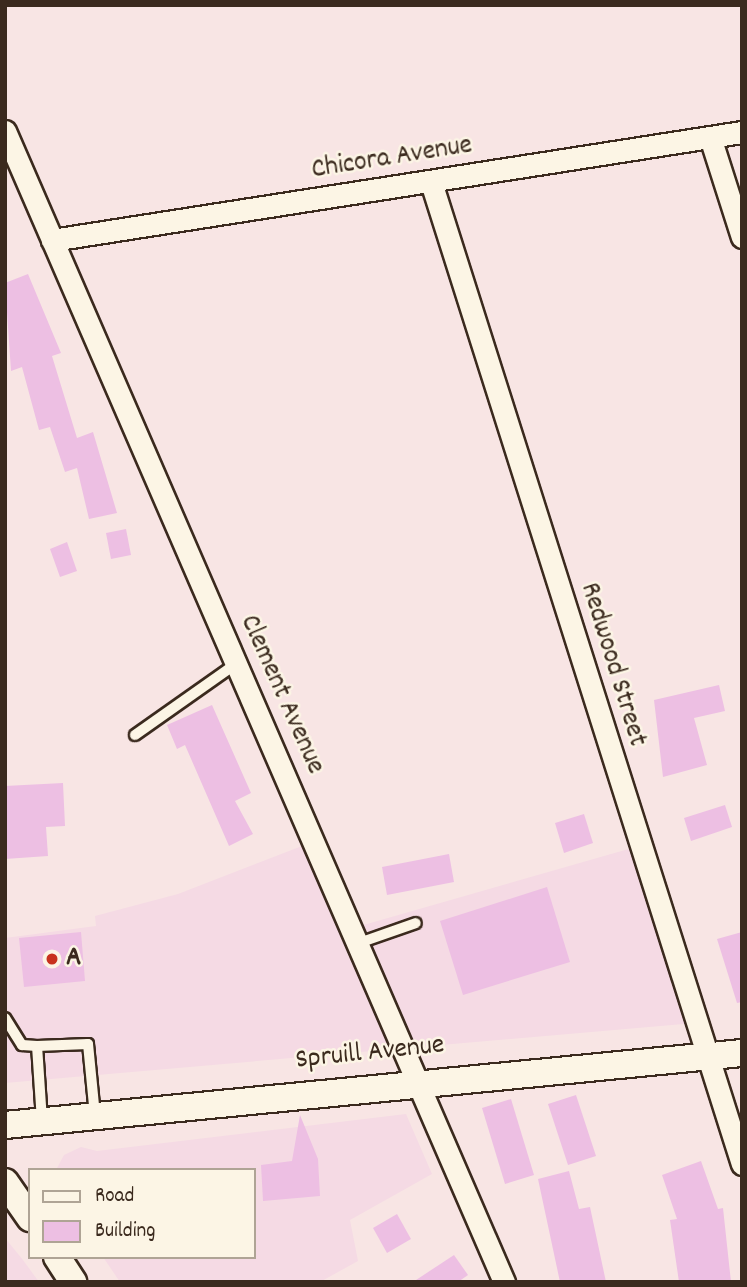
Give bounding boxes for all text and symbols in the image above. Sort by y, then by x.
street label: Chicora Avenue [309,130,475,188]
street label: Redwood Street [571,579,653,751]
street label: Clement Avenue [231,610,331,780]
place label: A [66,942,81,976]
marker: A [44,951,60,967]
street label: Spruill Avenue [294,1029,446,1079]
legend [28,1168,256,1259]
text: Road [95,1182,134,1212]
text: Building [95,1217,155,1247]

